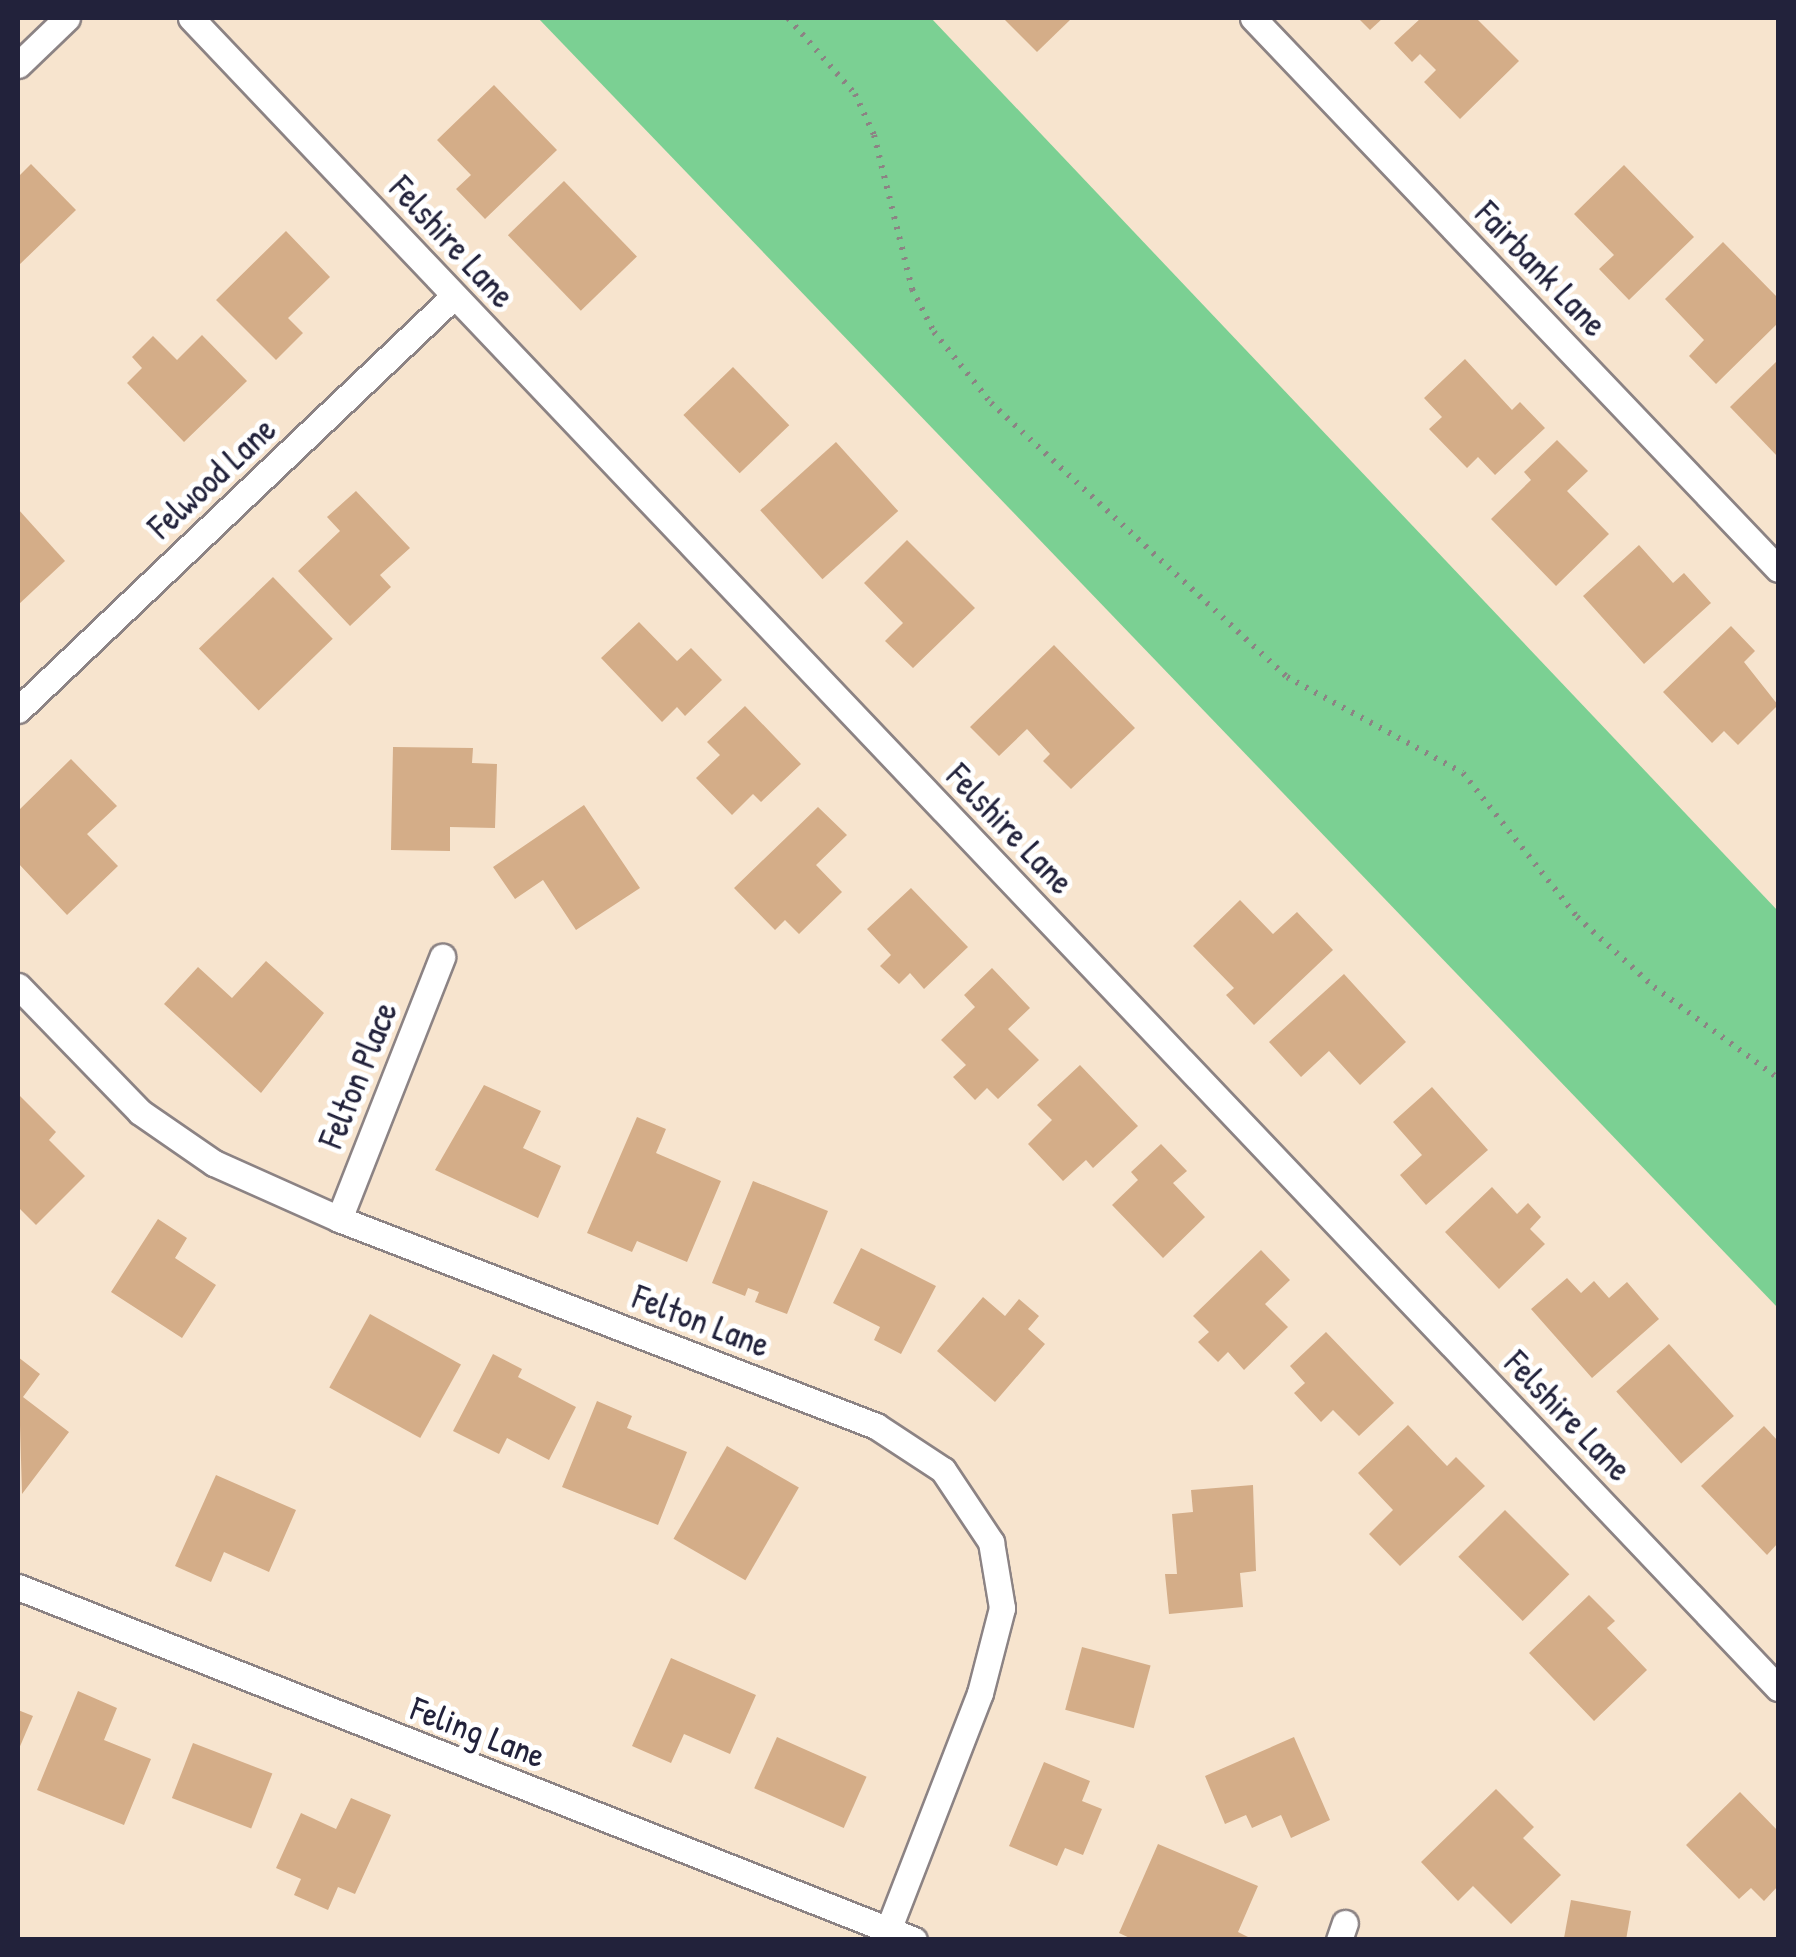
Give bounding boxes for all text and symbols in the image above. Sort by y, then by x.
street label: Felshire Lane [381,168,523,316]
street label: Fairbank Lane [1466,193,1616,345]
street label: Felwood Lane [140,408,284,548]
street label: Felshire Lane [938,755,1082,903]
street label: Felton Place [310,996,406,1154]
street label: Felton Lane [627,1276,775,1366]
street label: Felshire Lane [1496,1342,1640,1490]
street label: Feling Lane [405,1687,551,1777]

